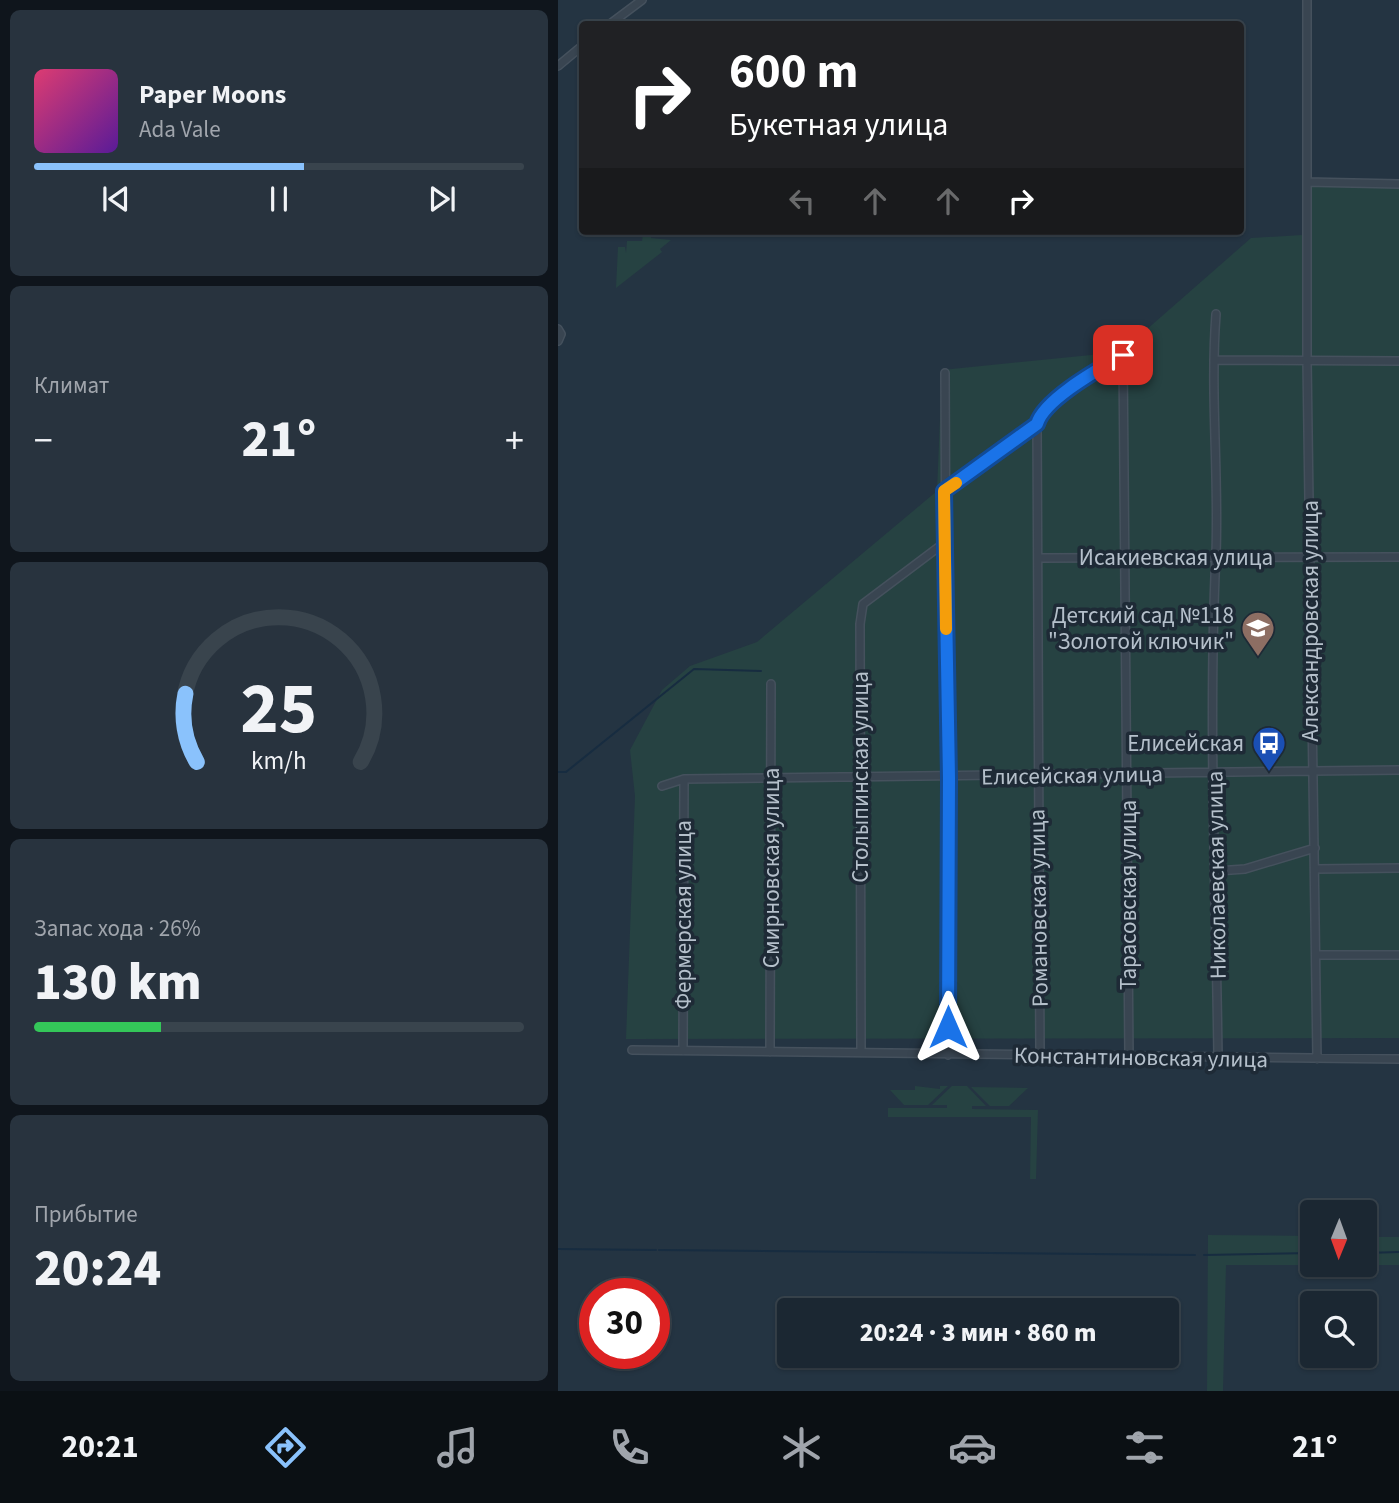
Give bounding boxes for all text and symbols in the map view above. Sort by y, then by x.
text: 600 m [729,37,858,107]
icon: right [614,49,705,140]
text: Paper Moons [139,76,286,113]
text: Букетная улица [729,102,949,148]
text: Ada Vale [139,113,221,146]
icon: previous [97,180,135,218]
icon: pause [260,180,298,218]
icon: next [423,180,461,218]
icon: left [783,182,821,220]
icon: ahead [856,182,894,220]
icon: ahead [929,182,967,220]
icon: right [1002,182,1040,220]
pin [1093,325,1153,385]
icon: arrive [1104,336,1142,374]
text: Климат [34,369,109,402]
text: 21° [242,403,316,477]
text: − [34,414,53,468]
text: + [505,414,524,468]
street label: Александровская улица [1294,500,1327,742]
street label: Исакиевская улица [1079,541,1273,574]
place label: Детский сад №118 "Золотой ключик" [1048,599,1234,658]
school or university icon: Детский сад №118 "Золотой ключик" [1239,609,1277,658]
text: 25 [241,657,317,761]
street label: Столыпинская улица [844,671,877,883]
bus stop icon: Елисейская [1250,724,1288,773]
place label: Елисейская [1127,727,1244,760]
text: km/h [251,742,307,778]
street label: Елисейская улица [981,757,1163,794]
street label: Смирновская улица [755,768,788,968]
street label: Николаевская улица [1198,771,1235,979]
street label: Тарасовская улица [1112,800,1145,990]
street label: Романовская улица [1020,809,1057,1007]
street label: Фермерская улица [667,820,700,1010]
text: Запас хода · 26% [34,912,201,945]
text: 130 km [34,946,202,1020]
position arrow [911,990,985,1064]
street label: Константиновская улица [1014,1039,1268,1076]
text: Прибытие [34,1198,138,1231]
north arrow [1300,1200,1377,1278]
map controls [1300,1200,1377,1368]
text: 20:24 [34,1232,161,1306]
speed limit sign: 30 [579,1278,670,1369]
button: search [1300,1291,1377,1368]
text: 20:24 · 3 мин · 860 m [860,1314,1096,1351]
icon: directions [261,1423,310,1472]
icon: music [433,1423,482,1472]
icon: phone [605,1423,654,1472]
icon: climate [777,1423,826,1472]
icon: car [948,1423,997,1472]
icon: filters [1120,1423,1169,1472]
text: 20:21 [61,1424,139,1470]
text: 21° [1292,1424,1338,1470]

